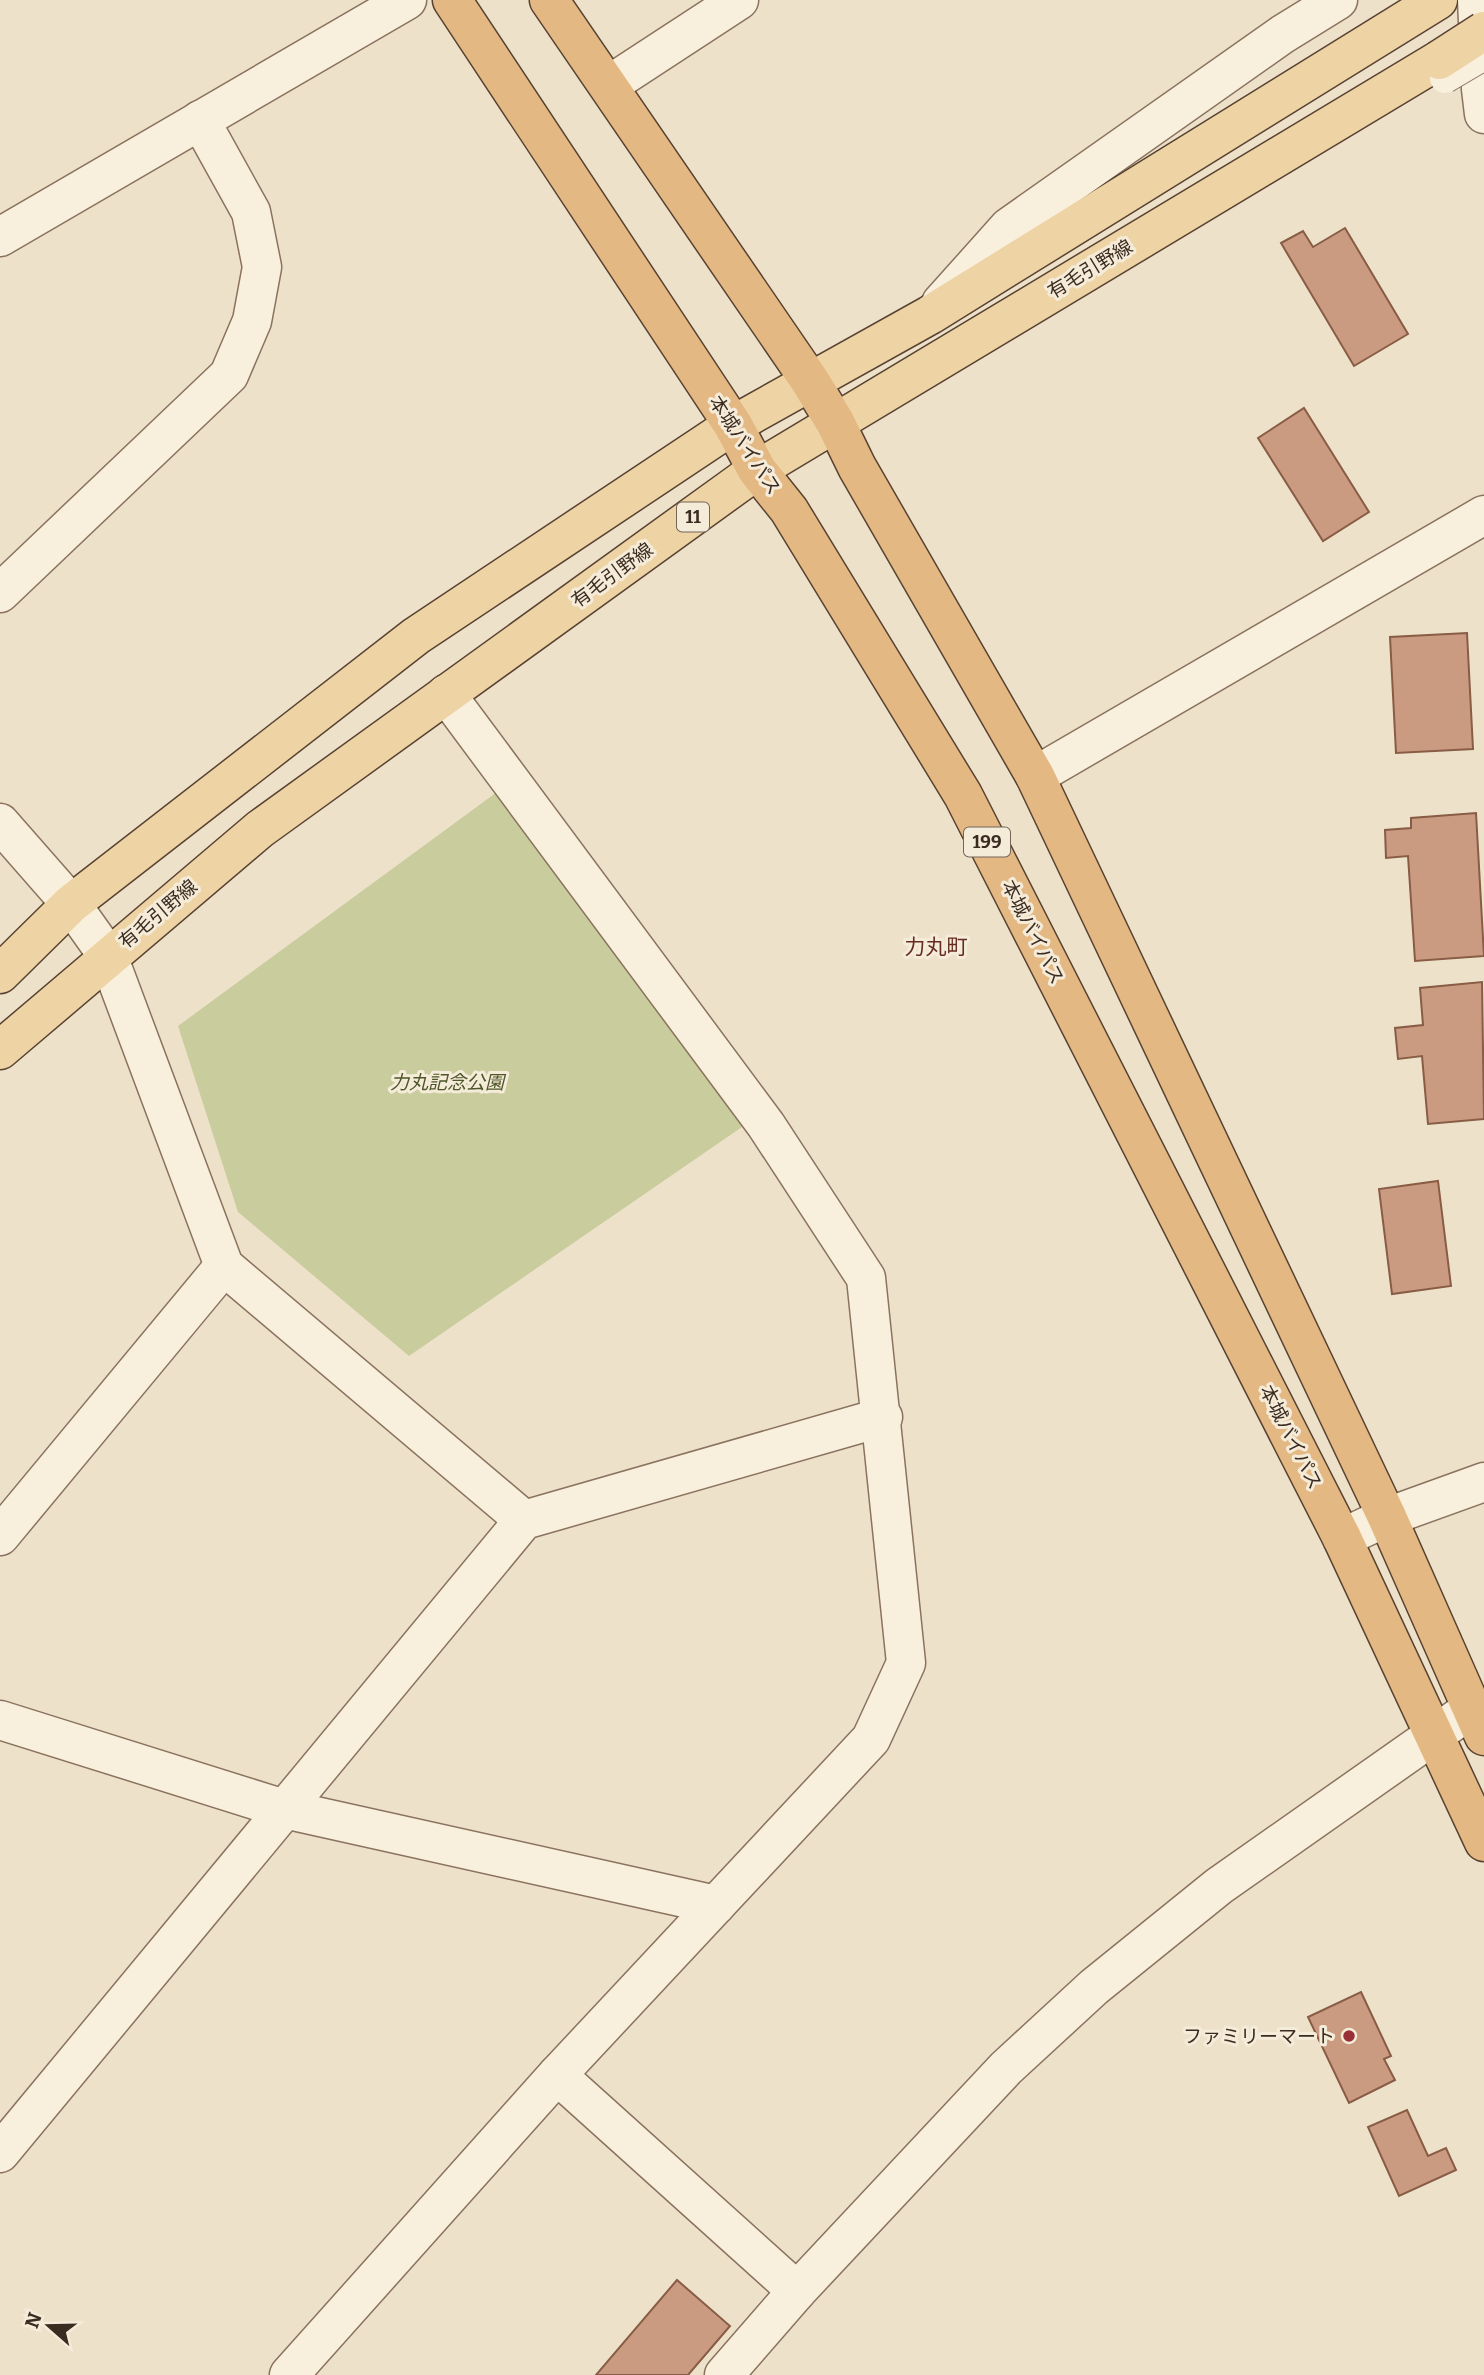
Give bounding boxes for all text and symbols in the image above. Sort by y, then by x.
street label: 有毛引野線 [1043,235,1137,303]
street label: 本城バイパス [704,391,786,499]
road number: 11 [677,503,709,532]
street label: 有毛引野線 [567,538,657,612]
road number: 199 [964,828,1010,856]
street label: 有毛引野線 [114,875,202,953]
street label: 本城バイパス [997,876,1069,988]
district label: 力丸町 [905,934,968,960]
park label: 力丸記念公園 [390,1071,507,1094]
street label: 本城バイパス [1255,1381,1327,1493]
place label: ファミリーマート [1183,2025,1335,2048]
marker: ファミリーマート [1341,2028,1357,2044]
north arrow [14,2291,84,2361]
text: N [20,2309,47,2331]

